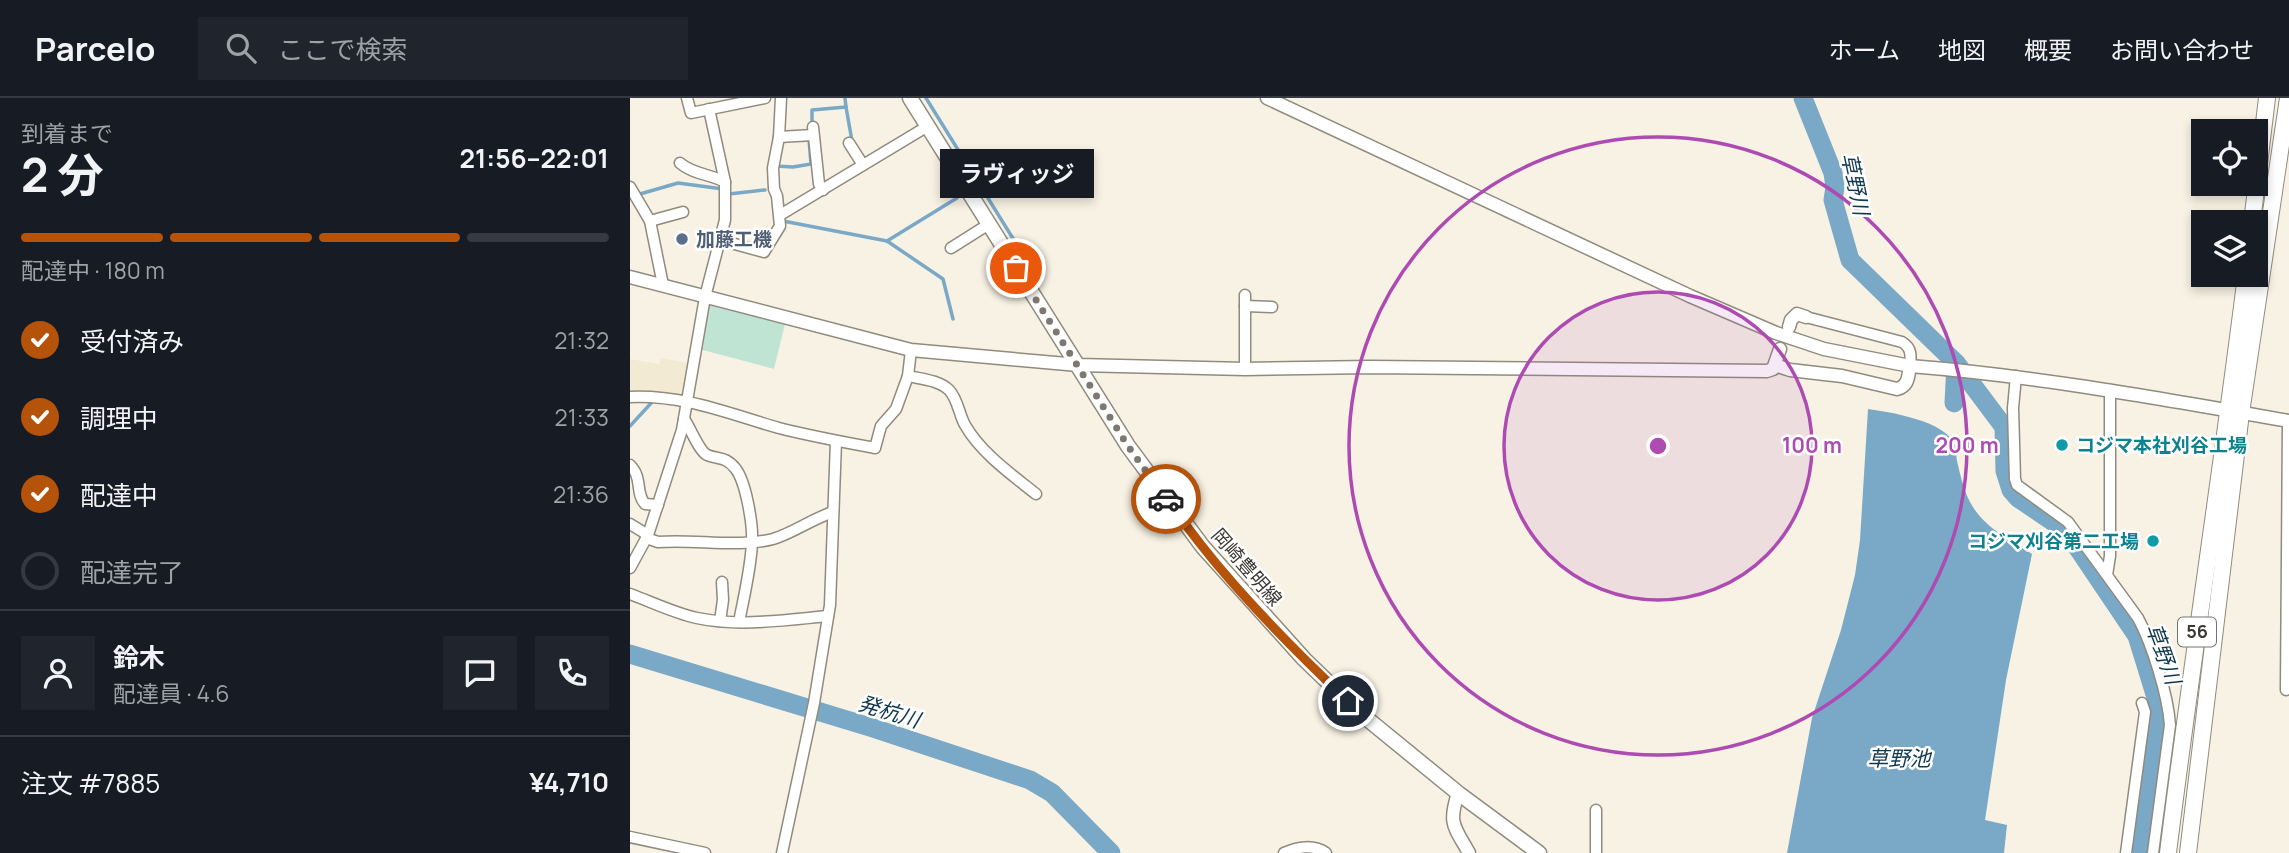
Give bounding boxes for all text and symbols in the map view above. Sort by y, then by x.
search box [198,17,688,80]
text: Parcelo [35,26,156,71]
icon: search [222,29,260,67]
text: ここで検索 [278,31,408,67]
text: ホーム [1829,33,1900,66]
text: 地図 [1938,33,1986,66]
text: 概要 [2024,33,2072,66]
text: お問い合わせ [2110,33,2254,66]
text: 到着まで [21,117,113,149]
map controls [2191,119,2268,287]
button: locate [2191,119,2268,196]
text: 21:56–22:01 [459,140,609,176]
text: 2 分 [21,143,104,206]
callout: ラヴィッジ [939,149,1093,198]
water label: 草野川 [1836,150,1877,219]
text: ラヴィッジ [960,157,1075,189]
button: layers [2191,210,2268,287]
place label: 加藤工機 [696,226,772,252]
marker: 加藤工機 [674,231,690,247]
pin [986,238,1046,298]
icon: bag [997,249,1035,287]
text: 配達中 · 180 m [21,254,165,286]
icon: check [21,321,59,359]
text: 受付済み [80,323,184,359]
text: 21:32 [554,324,609,356]
icon: check [21,398,59,436]
text: 調理中 [80,400,158,436]
text: 21:33 [555,401,609,433]
text: 100 m [1782,431,1842,459]
text: 200 m [1935,431,1999,459]
place label: コジマ本社刈谷工場 [2076,432,2247,458]
centre of rings [1646,434,1670,458]
marker: コジマ本社刈谷工場 [2054,437,2070,453]
courier [1131,464,1201,534]
icon: check [21,475,59,513]
text: 配達中 [80,477,158,513]
text: 21:36 [553,478,609,510]
icon: car [1147,480,1185,518]
street label: 岡崎豊明線 [1206,523,1288,611]
place label: コジマ刈谷第二工場 [1968,528,2139,554]
marker: コジマ刈谷第二工場 [2145,533,2161,549]
text: 配達完了 [80,554,184,590]
road number: 56 [2178,618,2216,646]
water label: 草野川 [2140,619,2189,690]
button: person [21,636,95,710]
button: chat [443,636,517,710]
button: phone [535,636,609,710]
text: 鈴木 [113,639,165,675]
pin [1318,671,1378,731]
text: 配達員 · 4.6 [113,677,230,709]
icon: home [1329,682,1367,720]
water label: 発杭川 [855,688,925,734]
water label: 草野池 [1868,744,1932,772]
text: ¥4,710 [529,764,609,800]
text: 注文 #7885 [21,765,160,801]

